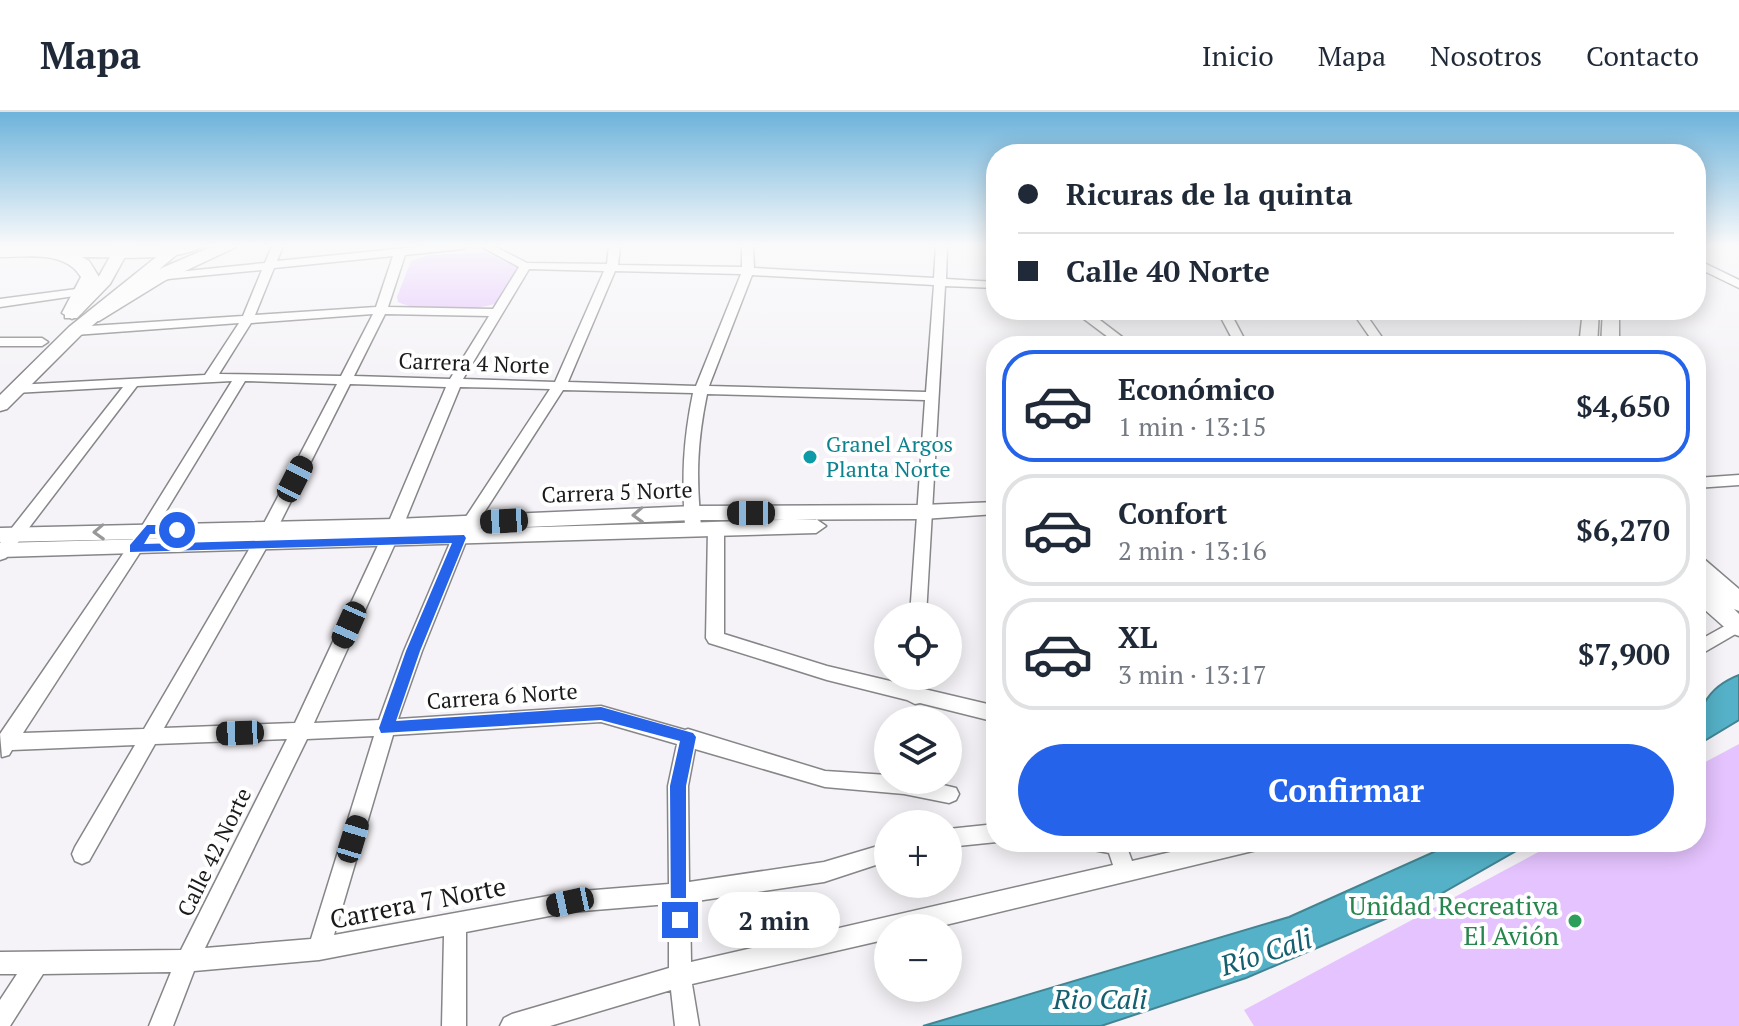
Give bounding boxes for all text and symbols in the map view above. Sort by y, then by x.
text: Mapa [40,30,141,80]
text: Inicio [1202,37,1274,74]
text: Mapa [1318,37,1386,74]
text: Nosotros [1430,37,1542,74]
text: Contacto [1586,37,1699,74]
text: Ricuras de la quinta [1066,174,1353,214]
text: Calle 40 Norte [1066,251,1270,291]
street label: Carrera 4 Norte [398,345,550,380]
text: Económico [1118,369,1275,409]
icon: car [1022,370,1094,442]
text: $4,650 [1576,386,1670,426]
text: 1 min · 13:15 [1118,409,1267,443]
place label: Granel Argos Planta Norte [826,429,953,483]
marker: Granel Argos Planta Norte [801,448,819,466]
car [273,452,317,506]
street label: Carrera 5 Norte [541,474,693,509]
text: Confort [1118,493,1228,533]
icon: car [1022,494,1094,566]
car [727,501,775,525]
one-way arrow [631,507,644,524]
car [479,508,529,534]
text: $6,270 [1576,510,1670,550]
route start [159,512,195,548]
one-way arrow [92,523,105,540]
text: 2 min · 13:16 [1118,533,1267,567]
car [328,598,370,652]
map controls [874,602,962,1002]
button: locate [874,602,962,690]
text: XL [1118,617,1157,657]
icon: car [1022,618,1094,690]
text: $7,900 [1578,634,1670,674]
text: 3 min · 13:17 [1118,657,1267,691]
street label: Carrera 6 Norte [426,676,578,715]
button: layers [874,706,962,794]
car [216,720,264,746]
button: Confirmar [1018,744,1674,836]
street label: Calle 42 Norte [170,783,257,921]
button: + [874,810,962,898]
car [335,813,371,865]
street label: Carrera 7 Norte [327,868,509,936]
car [544,885,596,919]
place label: Unidad Recreativa El Avión [1349,888,1559,952]
callout: 2 min [708,892,840,948]
route end [662,902,698,938]
text: 2 min [738,903,810,937]
marker: Unidad Recreativa El Avión [1566,912,1584,930]
button: − [874,914,962,1002]
water label: Río Cali [1214,919,1317,984]
water label: Rio Cali [1052,980,1147,1017]

